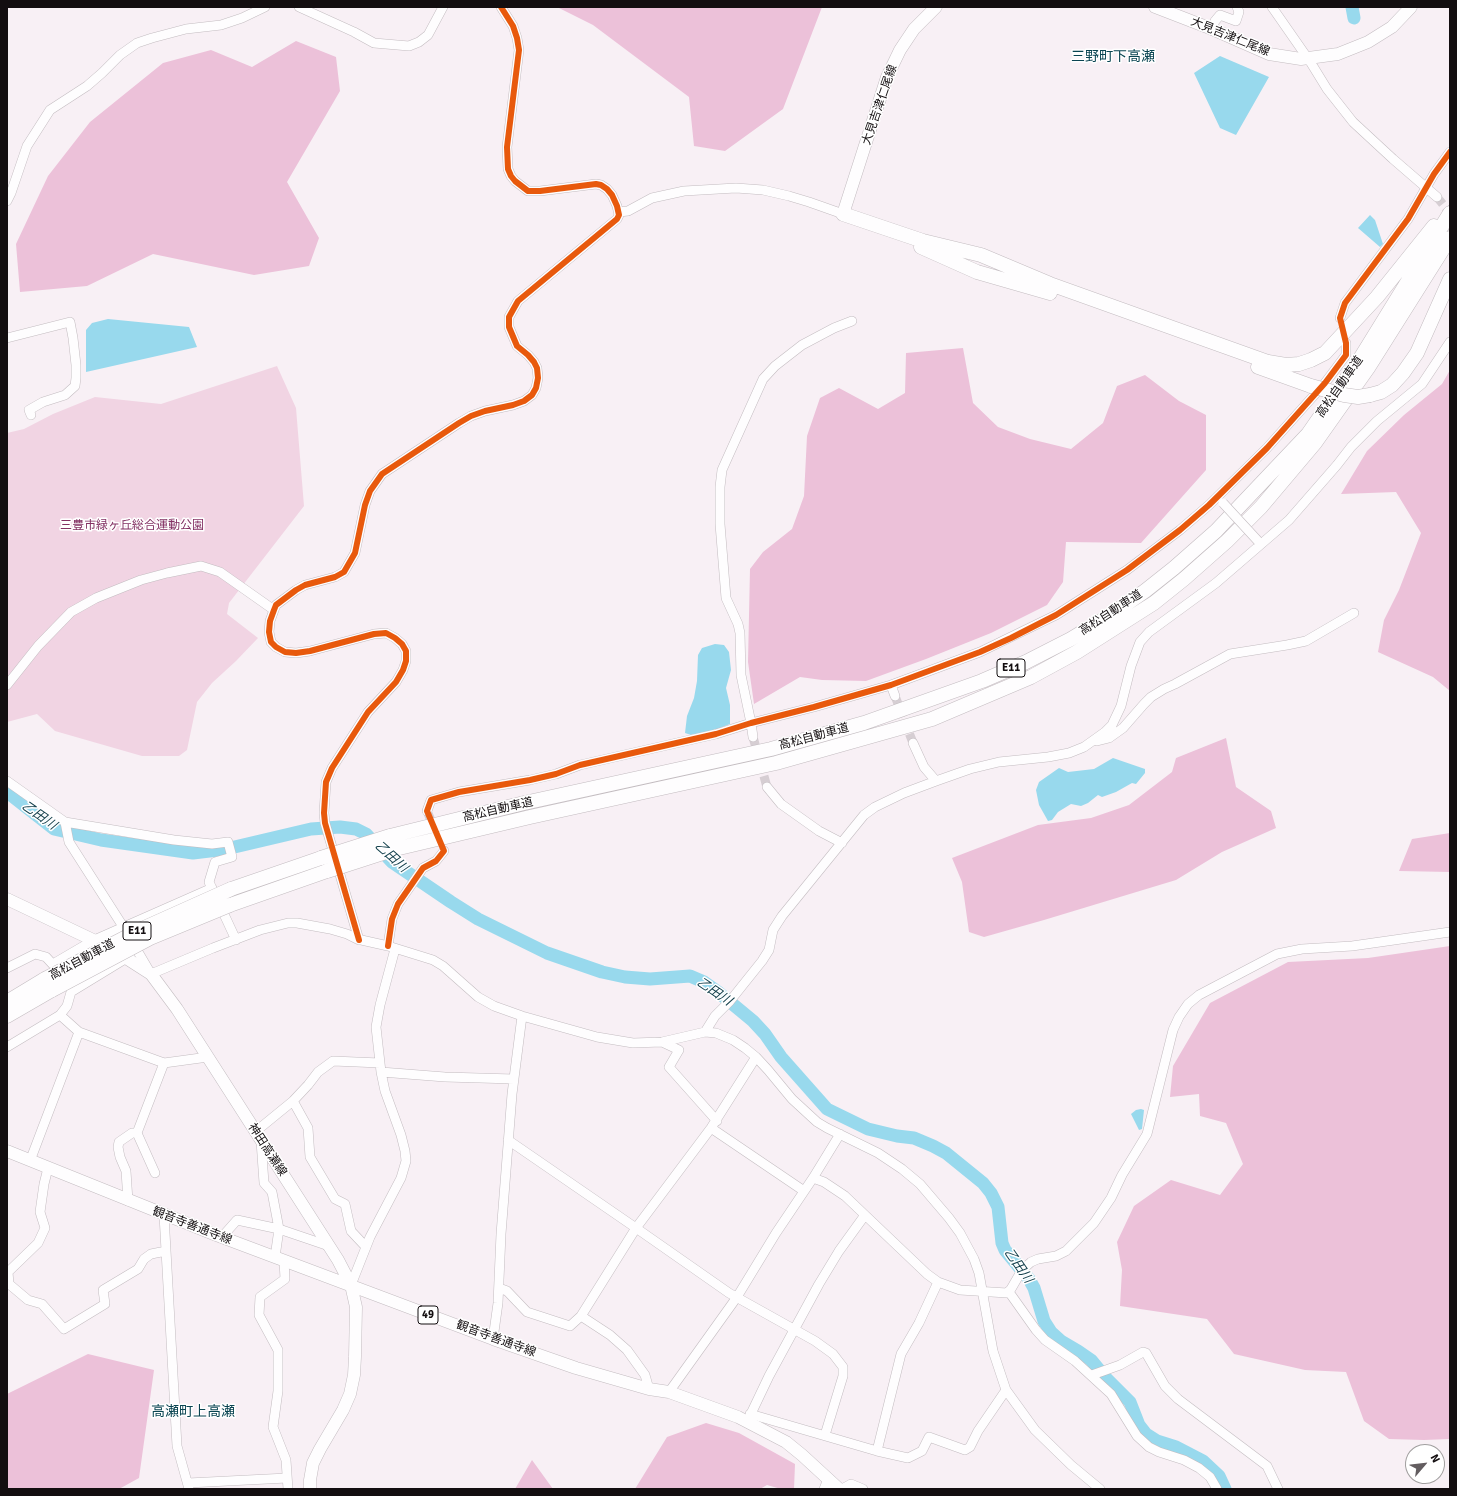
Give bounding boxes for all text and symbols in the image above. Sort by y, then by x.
street label: 大見吉津仁尾線 [1188,15,1272,59]
district label: 三野町下高瀬 [1071,49,1155,65]
street label: 大見吉津仁尾線 [860,63,900,147]
street label: 高松自動車道 [1313,353,1367,421]
park label: 三豊市緑ヶ丘総合運動公園 [60,519,204,533]
street label: 高松自動車道 [1077,587,1145,639]
road number: E11 [997,659,1025,677]
street label: 高松自動車道 [777,721,851,753]
street label: 高松自動車道 [461,795,535,825]
water label: 乙田川 [19,798,59,834]
water label: 乙田川 [371,838,411,876]
road number: E11 [123,922,151,940]
street label: 高松自動車道 [47,937,117,983]
water label: 乙田川 [693,975,735,1009]
street label: 神田高瀬線 [245,1121,289,1179]
street label: 観音寺善通寺線 [150,1204,234,1248]
water label: 乙田川 [1000,1246,1036,1286]
road number: 49 [418,1306,438,1324]
street label: 観音寺善通寺線 [454,1318,538,1360]
district label: 高瀬町上高瀬 [151,1404,235,1420]
north arrow [1405,1444,1445,1484]
text: N [1428,1452,1443,1465]

